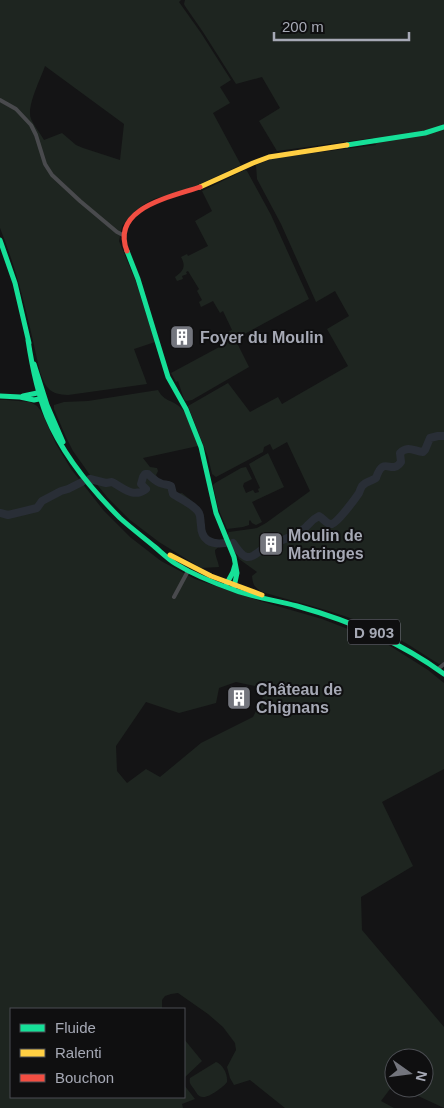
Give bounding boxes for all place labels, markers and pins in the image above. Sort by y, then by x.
building icon: Foyer du Moulin [169,324,195,350]
place label: Foyer du Moulin [200,329,324,346]
place label: Moulin de Matringes [288,527,364,562]
building icon: Moulin de Matringes [258,531,284,557]
place label: Château de Chignans [256,681,342,716]
building icon: Château de Chignans [226,685,252,711]

